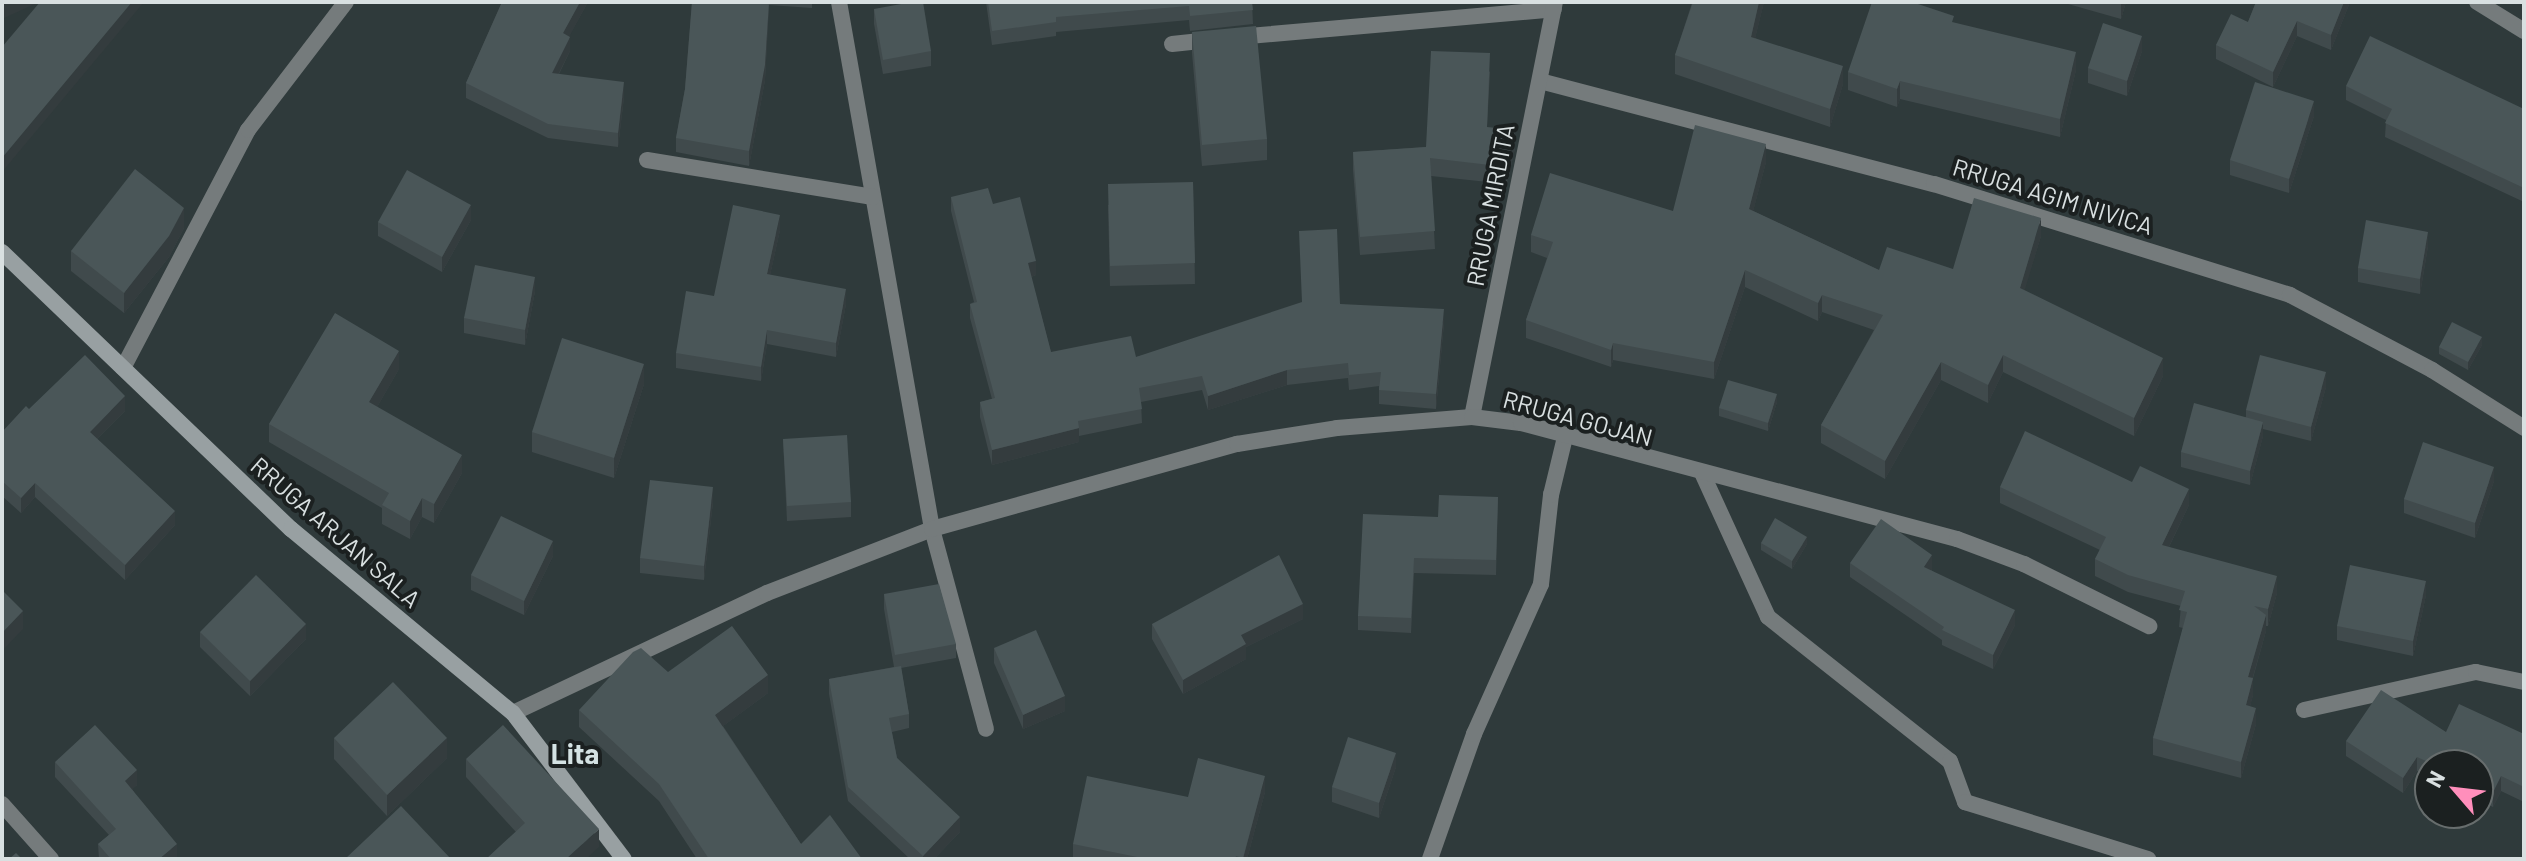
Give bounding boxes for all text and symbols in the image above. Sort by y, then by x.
street label: RRUGA MIRDITA [1460,121,1520,289]
street label: RRUGA AGIM NIVICA [1949,152,2157,240]
street label: RRUGA GOJAN [1500,384,1656,452]
street label: RRUGA ARJAN SALA [245,451,427,613]
district label: Lita [551,736,599,770]
north arrow [2414,749,2494,829]
text: N [2420,766,2449,791]

